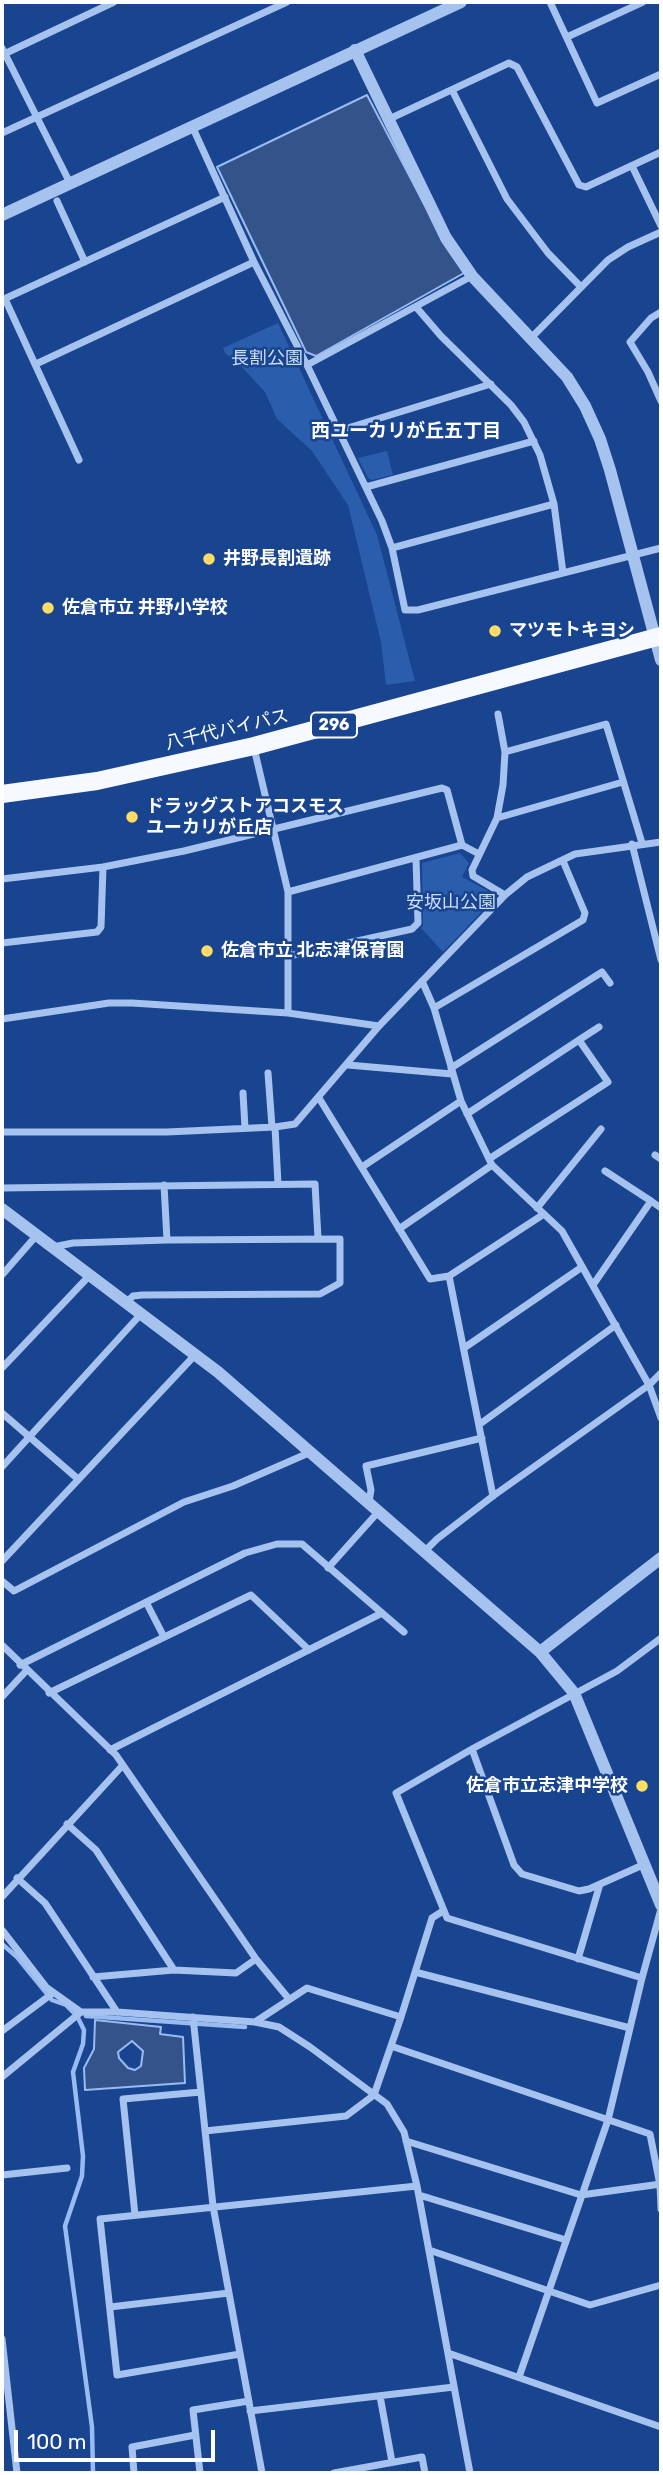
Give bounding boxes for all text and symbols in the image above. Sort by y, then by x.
park label: 長割公園 [231,348,303,370]
district label: 西ユーカリが丘五丁目 [311,421,501,443]
place label: 井野長割遺跡 [223,548,331,570]
marker: 井野長割遺跡 [201,551,217,567]
place label: 佐倉市立 井野小学校 [62,597,228,619]
marker: 佐倉市立 井野小学校 [40,600,56,616]
place label: マツモトキヨシ [509,620,635,642]
marker: マツモトキヨシ [487,623,503,639]
street label: 八千代バイパス [163,705,291,755]
road number: 296 [311,712,357,738]
place label: ドラッグストアコスモス ユーカリが丘店 [146,796,344,838]
marker: ドラッグストアコスモス ユーカリが丘店 [124,809,140,825]
park label: 安坂山公園 [406,892,496,914]
place label: 佐倉市立 北志津保育園 [221,940,405,962]
marker: 佐倉市立 北志津保育園 [199,943,215,959]
place label: 佐倉市立志津中学校 [466,1775,628,1797]
marker: 佐倉市立志津中学校 [634,1778,650,1794]
scale bar [18,2416,219,2460]
text: 100 m [27,2429,86,2454]

